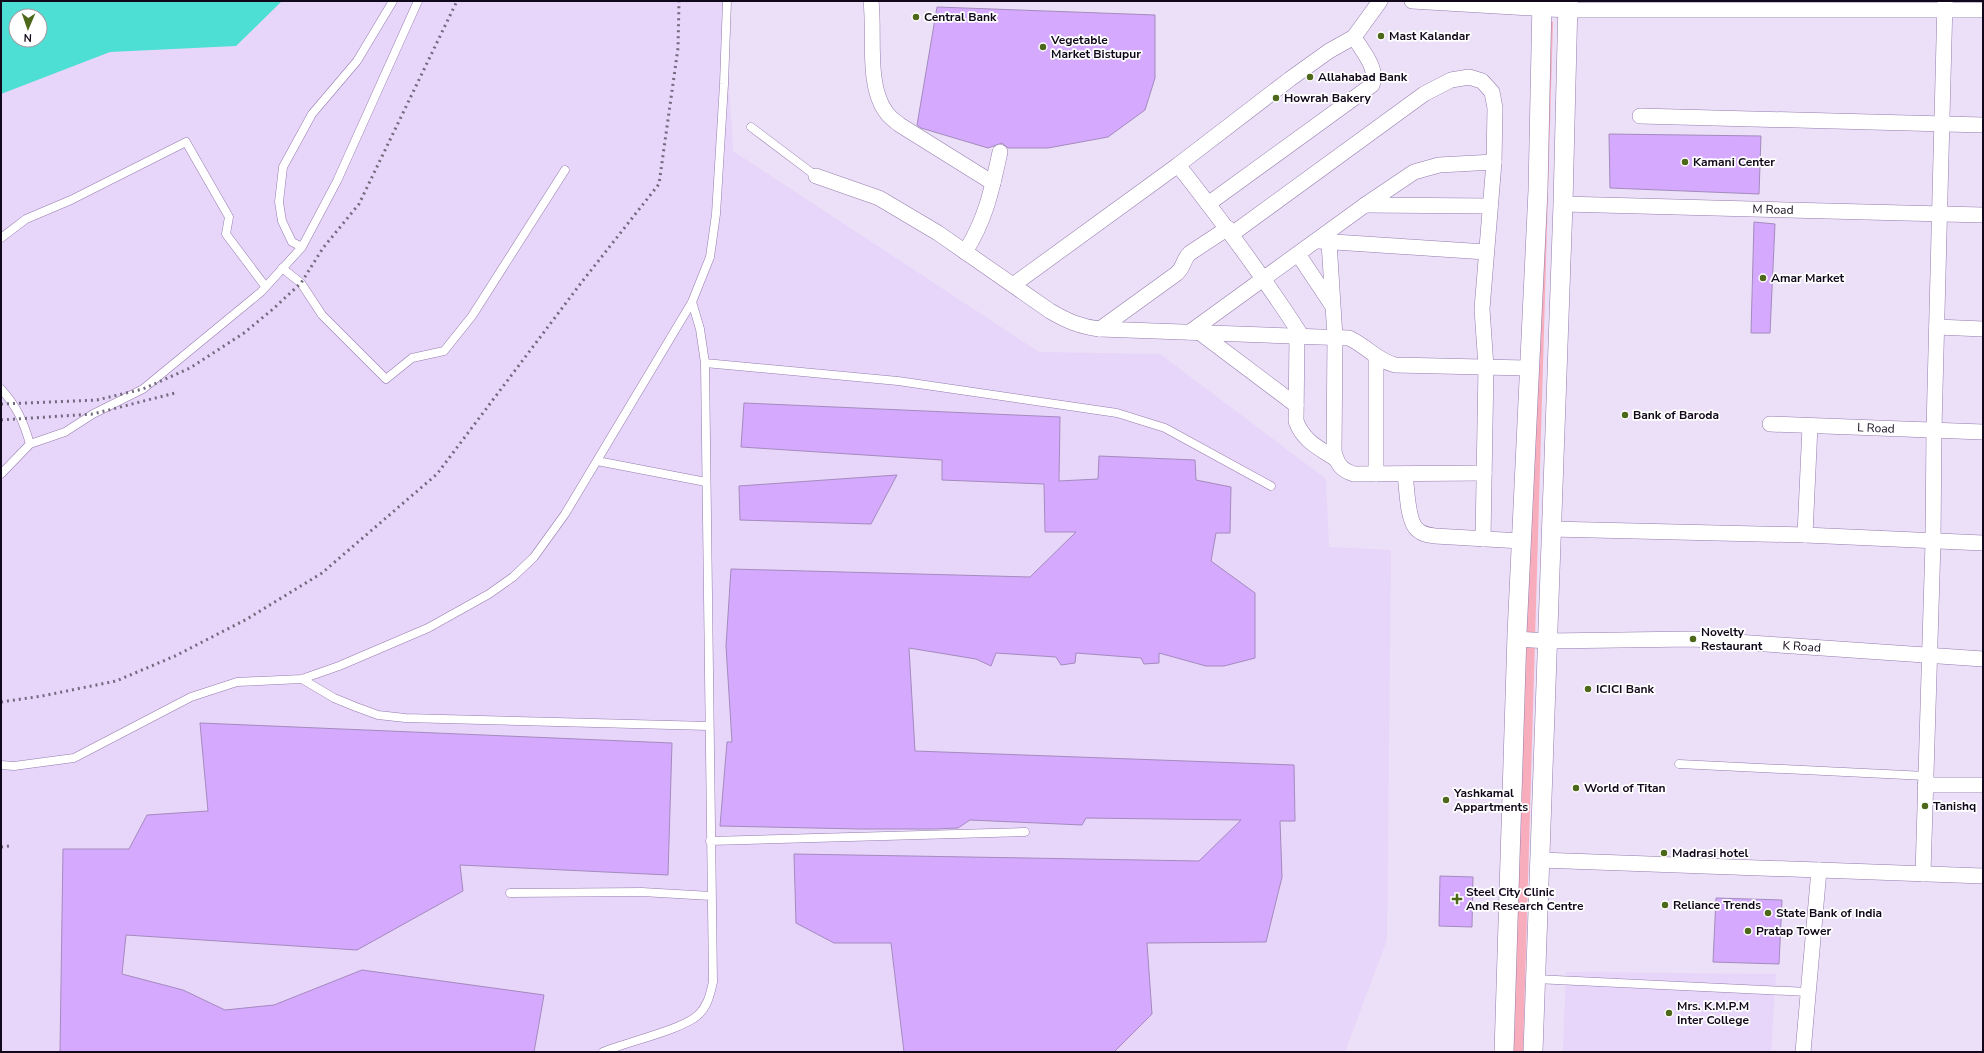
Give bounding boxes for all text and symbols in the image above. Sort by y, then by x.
north arrow [8,8,48,48]
place label: Central Bank [924,9,997,25]
marker: Central Bank [911,12,921,22]
place label: Mast Kalandar [1389,28,1470,44]
text: N [23,30,32,45]
marker: Mast Kalandar [1376,31,1386,41]
place label: Vegetable Market Bistupur [1050,32,1141,62]
marker: Vegetable Market Bistupur [1038,42,1048,52]
place label: Allahabad Bank [1318,69,1408,85]
marker: Allahabad Bank [1305,72,1315,82]
place label: Howrah Bakery [1284,90,1371,106]
marker: Howrah Bakery [1271,93,1281,103]
place label: Kamani Center [1693,154,1775,170]
marker: Kamani Center [1680,157,1690,167]
street label: M Road [1752,201,1794,218]
place label: Amar Market [1771,270,1844,286]
marker: Amar Market [1758,273,1768,283]
place label: Bank of Baroda [1633,407,1719,423]
marker: Bank of Baroda [1620,410,1630,420]
street label: L Road [1857,419,1895,437]
place label: Novelty Restaurant [1701,624,1763,654]
marker: Novelty Restaurant [1688,634,1698,644]
street label: K Road [1782,637,1821,656]
place label: ICICI Bank [1596,681,1654,697]
marker: ICICI Bank [1583,684,1593,694]
place label: World of Titan [1584,780,1666,796]
marker: World of Titan [1571,783,1581,793]
place label: Yashkamal Appartments [1453,785,1528,815]
marker: Yashkamal Appartments [1441,795,1451,805]
place label: Tanishq [1933,798,1976,814]
marker: Tanishq [1920,801,1930,811]
place label: Madrasi hotel [1672,845,1748,861]
marker: Madrasi hotel [1659,848,1669,858]
place label: Steel City Clinic And Research Centre [1466,884,1584,914]
marker: Steel City Clinic And Research Centre [1451,893,1463,905]
place label: Reliance Trends [1673,897,1761,913]
marker: Reliance Trends [1660,900,1670,910]
place label: State Bank of India [1776,905,1882,921]
marker: State Bank of India [1763,908,1773,918]
place label: Pratap Tower [1756,923,1831,939]
marker: Pratap Tower [1743,926,1753,936]
place label: Mrs. K.M.P.M Inter College [1677,998,1749,1028]
marker: Mrs. K.M.P.M Inter College [1664,1008,1674,1018]

